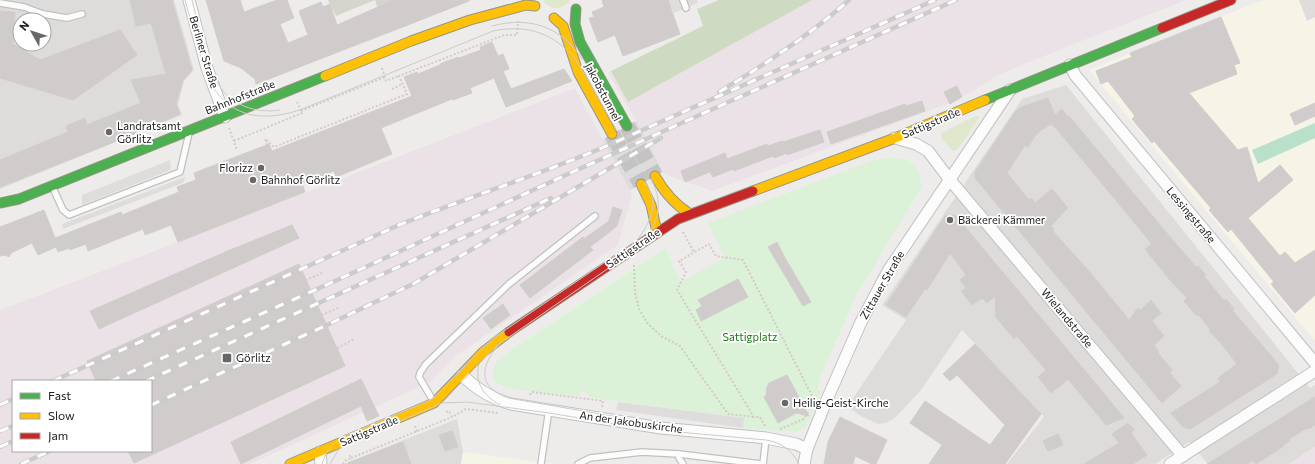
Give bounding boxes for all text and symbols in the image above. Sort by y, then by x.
north arrow [12,12,52,52]
street label: Berliner Straße [187,14,222,90]
text: N [16,18,31,33]
street label: Jakobstunnel [582,60,624,124]
street label: Bahnhofstraße [203,76,277,117]
street label: Sattigstraße [900,104,962,141]
place label: Landratsamt Görlitz [117,119,182,145]
marker: Landratsamt Görlitz [104,127,114,137]
place label: Florizz [219,161,254,174]
marker: Florizz [256,163,266,173]
place label: Bahnhof Görlitz [261,173,341,186]
marker: Bahnhof Görlitz [248,175,258,185]
street label: Lessingstraße [1164,184,1219,246]
place label: Bäckerei Kämmer [958,213,1046,226]
marker: Bäckerei Kämmer [945,215,955,225]
street label: Sattigstraße [603,225,662,270]
street label: Zittauer Straße [857,248,906,321]
street label: Wielandstraße [1039,286,1096,350]
park label: Sattigplatz [722,330,778,343]
place label: Görlitz [236,351,271,364]
marker: Görlitz [221,352,233,364]
legend [12,380,152,452]
text: Fast [48,388,71,402]
place label: Heilig-Geist-Kirche [793,396,889,409]
marker: Heilig-Geist-Kirche [780,398,790,408]
text: Slow [48,408,75,422]
street label: An der Jakobuskirche [578,408,684,436]
street label: Sattigstraße [338,412,400,449]
text: Jam [48,428,68,443]

